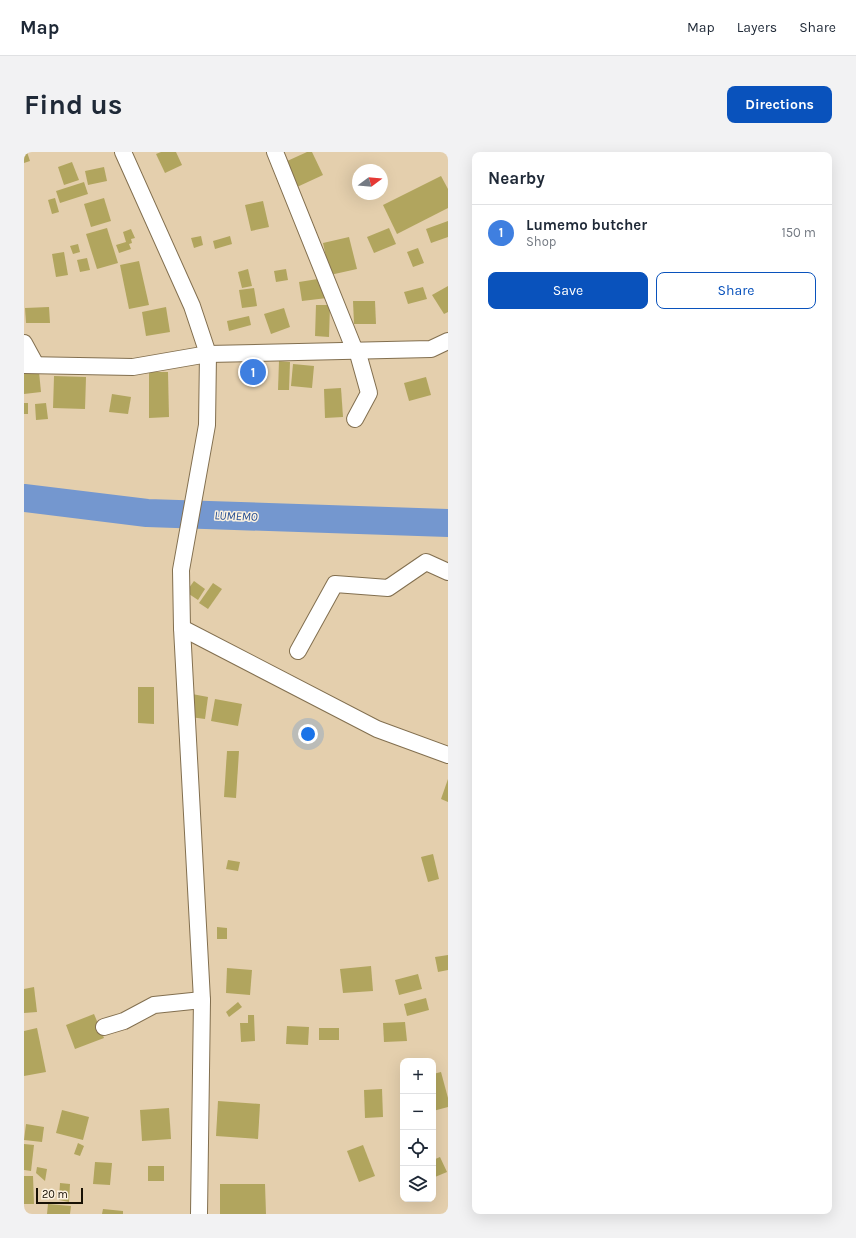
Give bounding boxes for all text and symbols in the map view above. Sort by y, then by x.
text: Map [20,17,59,39]
text: Map [687,19,715,36]
text: Layers [737,19,777,36]
text: Share [799,19,836,36]
button: Directions [727,86,832,123]
text: Find us [24,88,123,121]
north arrow [352,164,388,200]
text: Nearby [488,168,545,188]
text: Lumemo butcher [526,216,647,234]
text: 1 [499,225,503,240]
text: 150 m [781,225,816,240]
text: Shop [526,234,556,249]
button: Save [488,272,648,309]
button: Share [656,272,816,309]
pin: 1 [240,357,266,387]
water label: LUMEMO [214,508,258,524]
your location [298,724,318,744]
map controls [400,1058,436,1202]
button: + [400,1058,436,1094]
button: − [400,1094,436,1130]
button: locate [400,1130,436,1166]
button: layers [400,1166,436,1202]
scale bar [36,1186,83,1205]
text: 20 m [42,1188,68,1201]

